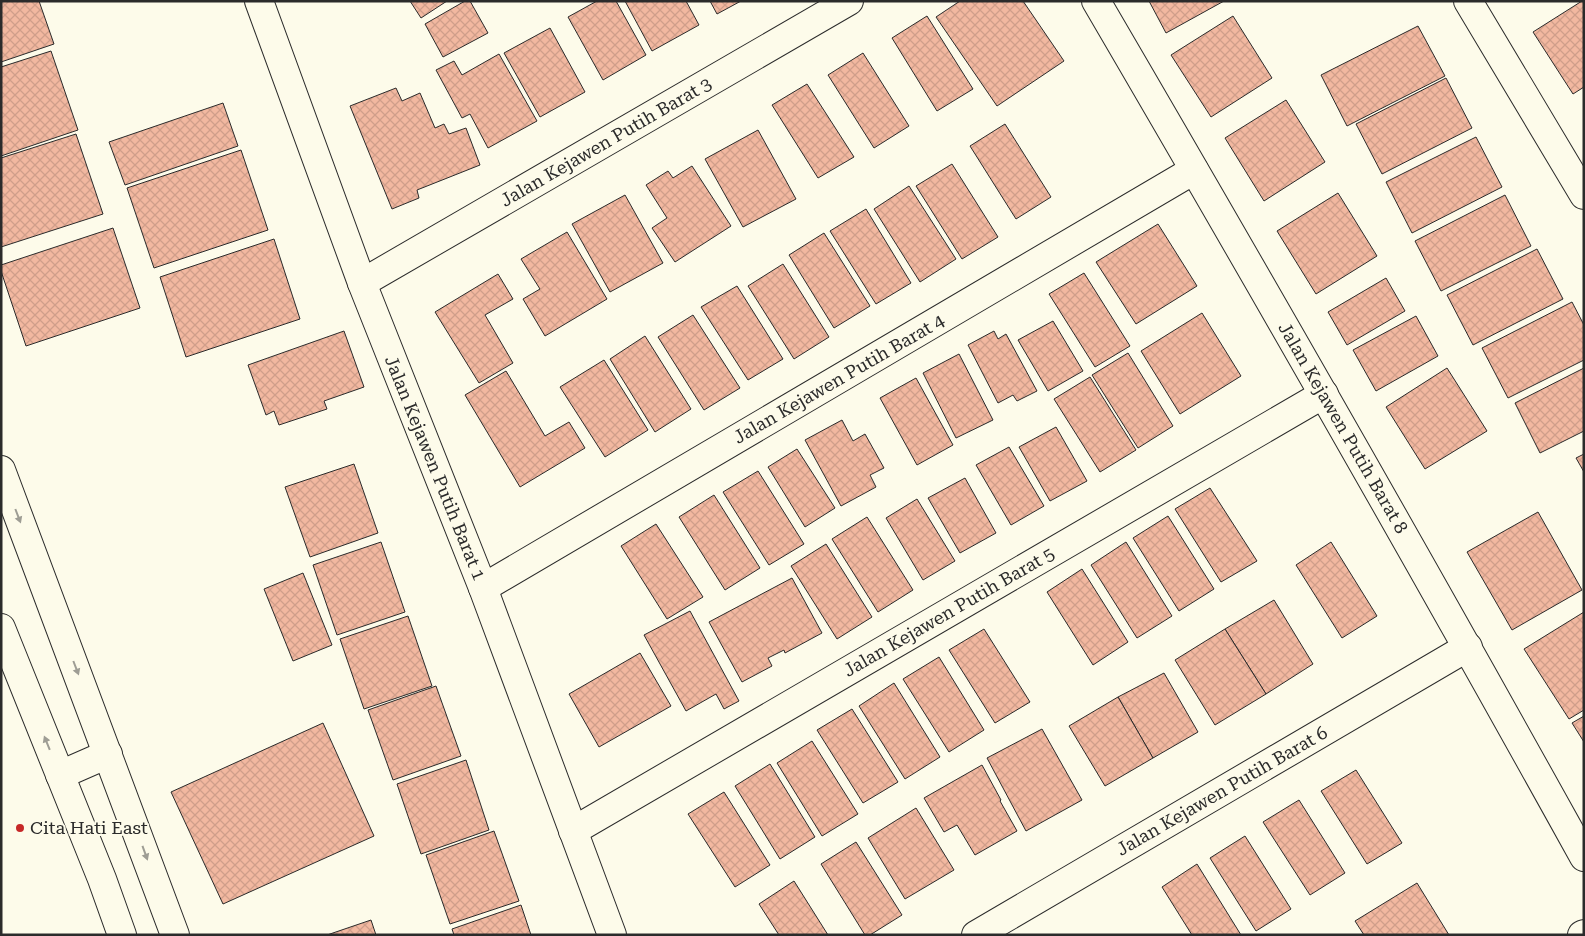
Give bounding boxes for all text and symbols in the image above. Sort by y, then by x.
street label: Jalan Kejawen Putih Barat 3 [496,72,715,211]
street label: Jalan Kejawen Putih Barat 4 [729,309,948,448]
street label: Jalan Kejawen Putih Barat 8 [1274,318,1413,537]
street label: Jalan Kejawen Putih Barat 1 [381,352,490,583]
one-way arrow [14,509,22,524]
street label: Jalan Kejawen Putih Barat 5 [839,542,1058,681]
one-way arrow [72,661,80,675]
street label: Jalan Kejawen Putih Barat 6 [1112,721,1331,860]
one-way arrow [43,735,50,750]
place label: Cita Hati East [30,817,148,838]
marker: Cita Hati East [14,822,26,834]
one-way arrow [141,846,149,861]

